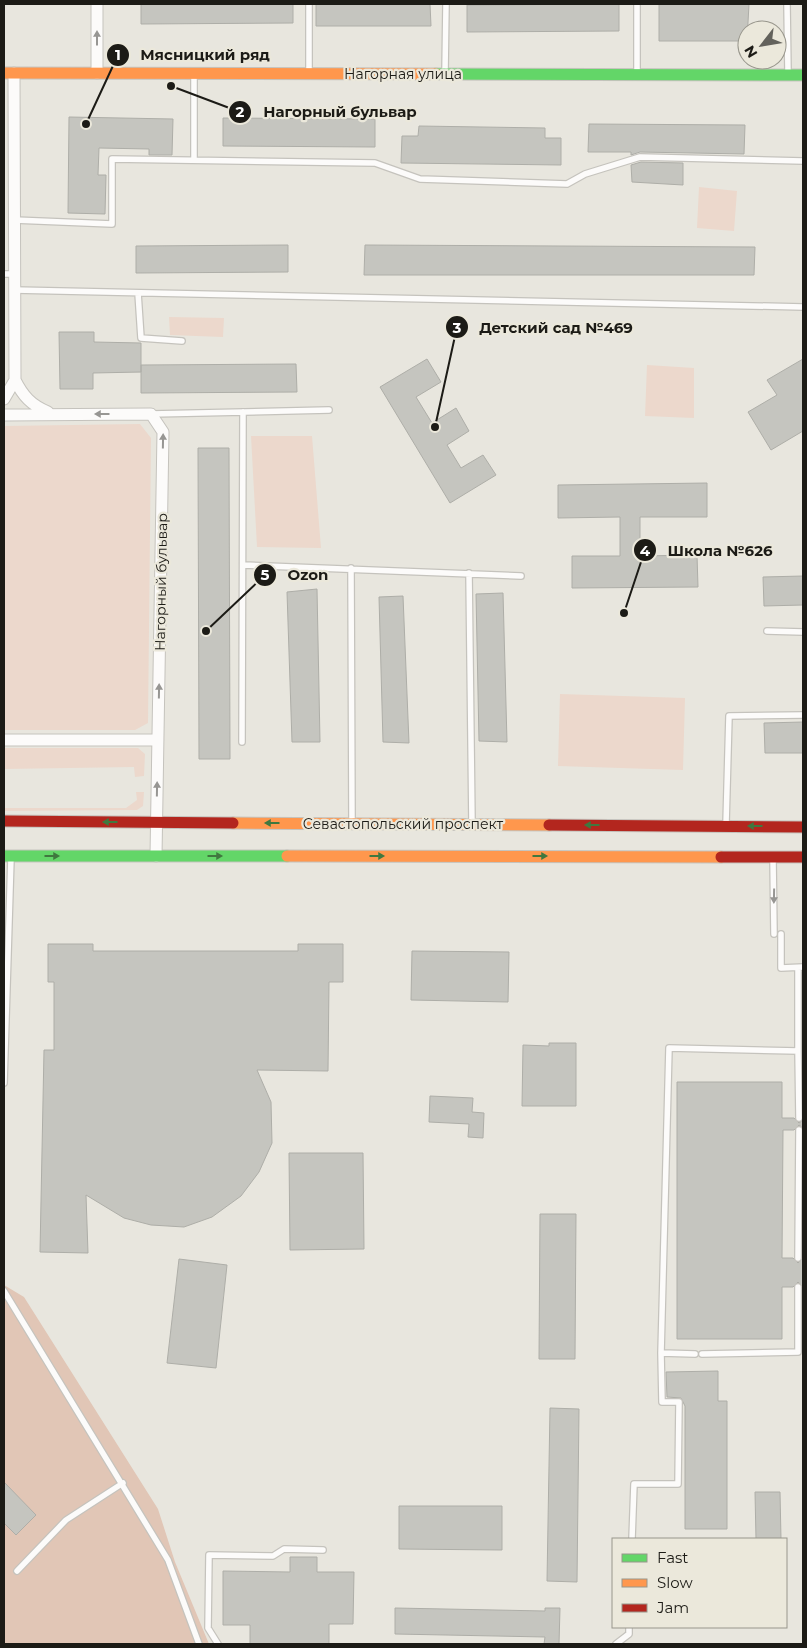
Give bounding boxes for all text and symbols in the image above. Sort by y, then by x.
north arrow [737,20,787,70]
one-way arrow [93,30,101,46]
callout: Мясницкий ряд [105,40,280,70]
text: N [740,42,761,61]
text: 1 [115,45,121,64]
text: Мясницкий ряд [140,45,270,64]
street label: Нагорная улица [344,65,462,83]
callout: Нагорный бульвар [228,97,426,127]
text: 2 [236,102,245,121]
text: Нагорный бульвар [263,102,417,121]
callout: Детский сад №469 [444,312,643,342]
text: 3 [452,318,462,337]
text: Детский сад №469 [479,318,633,337]
one-way arrow [94,410,110,418]
one-way arrow [159,432,167,448]
street label: Нагорный бульвар [151,513,171,651]
callout: Школа №626 [633,535,783,565]
text: 4 [640,541,651,560]
text: Школа №626 [667,541,773,560]
callout: Ozon [253,560,338,590]
text: 5 [261,565,270,584]
text: Ozon [288,565,328,584]
one-way arrow [155,683,163,699]
one-way arrow [154,781,162,797]
street label: Севастопольский проспект [303,815,504,833]
one-way arrow [101,818,117,826]
one-way arrow [264,819,280,827]
one-way arrow [584,821,600,829]
one-way arrow [746,822,762,830]
one-way arrow [45,852,61,860]
one-way arrow [207,852,223,860]
one-way arrow [370,852,386,860]
one-way arrow [532,852,548,860]
one-way arrow [770,888,778,904]
legend [612,1538,787,1628]
text: Fast [657,1548,688,1567]
text: Slow [657,1573,693,1592]
text: Jam [656,1598,689,1617]

